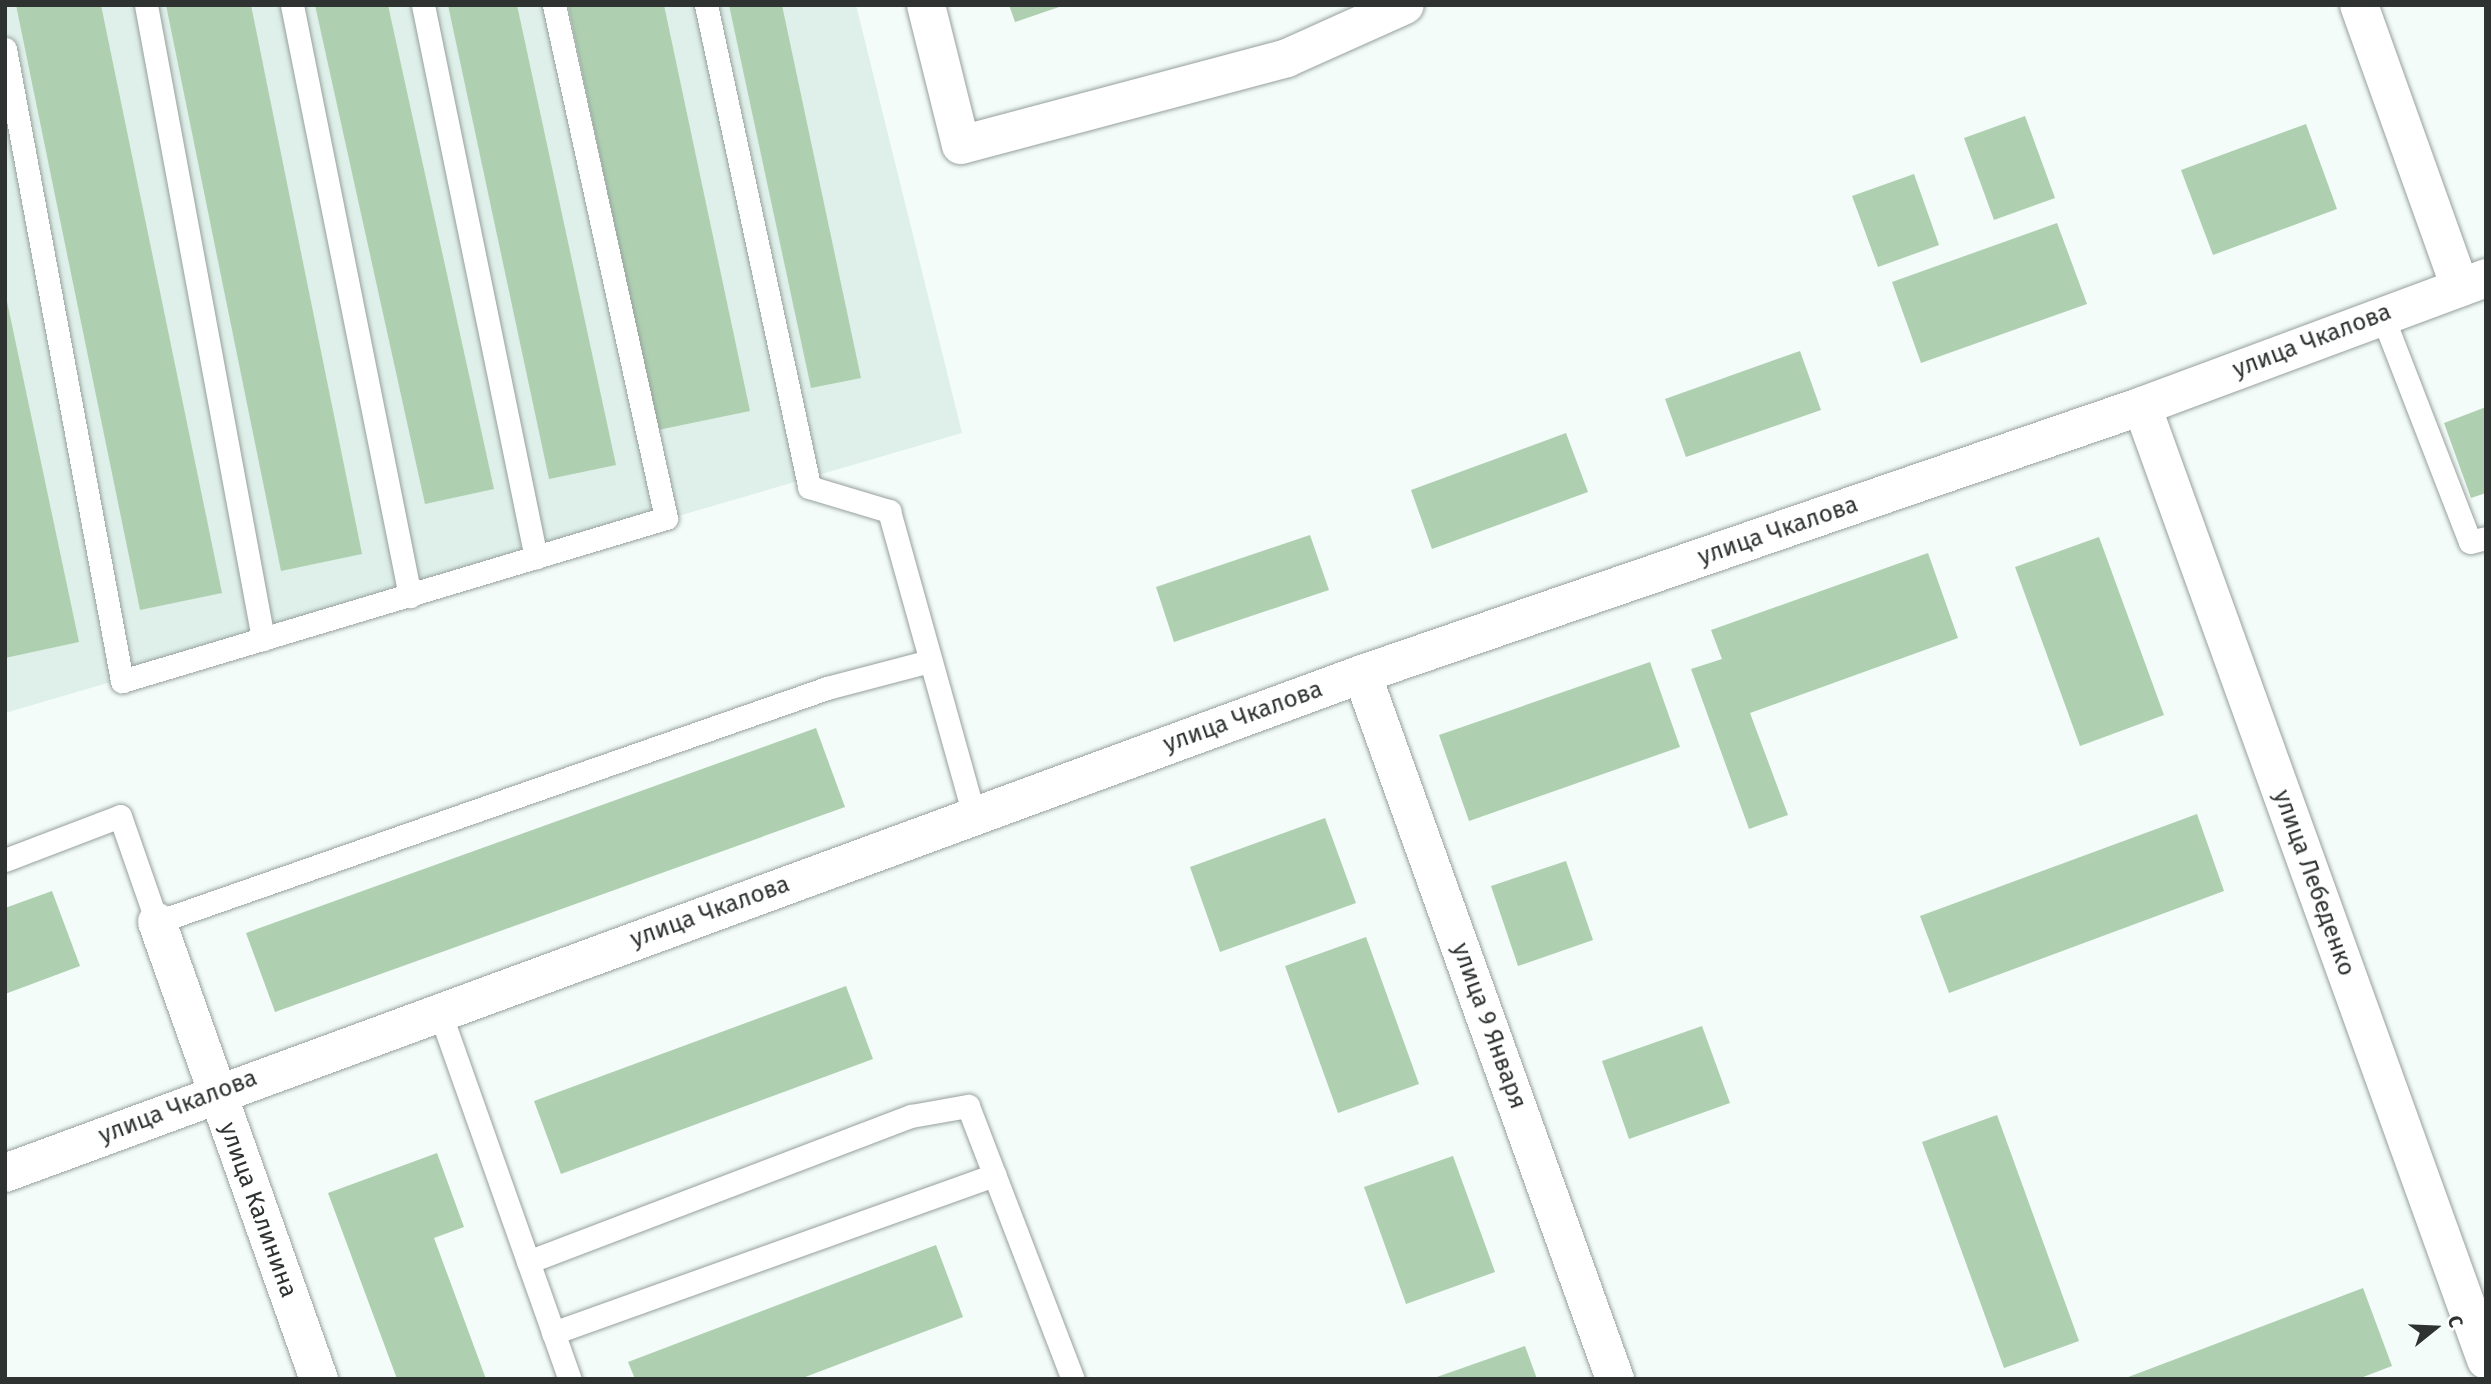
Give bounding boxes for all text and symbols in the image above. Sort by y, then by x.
street label: улица Чкалова [2229,298,2395,384]
street label: улица Чкалова [1694,490,1862,572]
street label: улица Чкалова [1159,675,1327,759]
street label: улица Лебеденко [2267,786,2361,980]
street label: улица Чкалова [626,870,794,954]
street label: улица 9 Января [1446,939,1532,1113]
street label: улица Чкалова [95,1064,261,1150]
street label: улица Калинина [213,1118,303,1302]
north arrow [2400,1293,2470,1363]
text: С [2443,1313,2468,1330]

